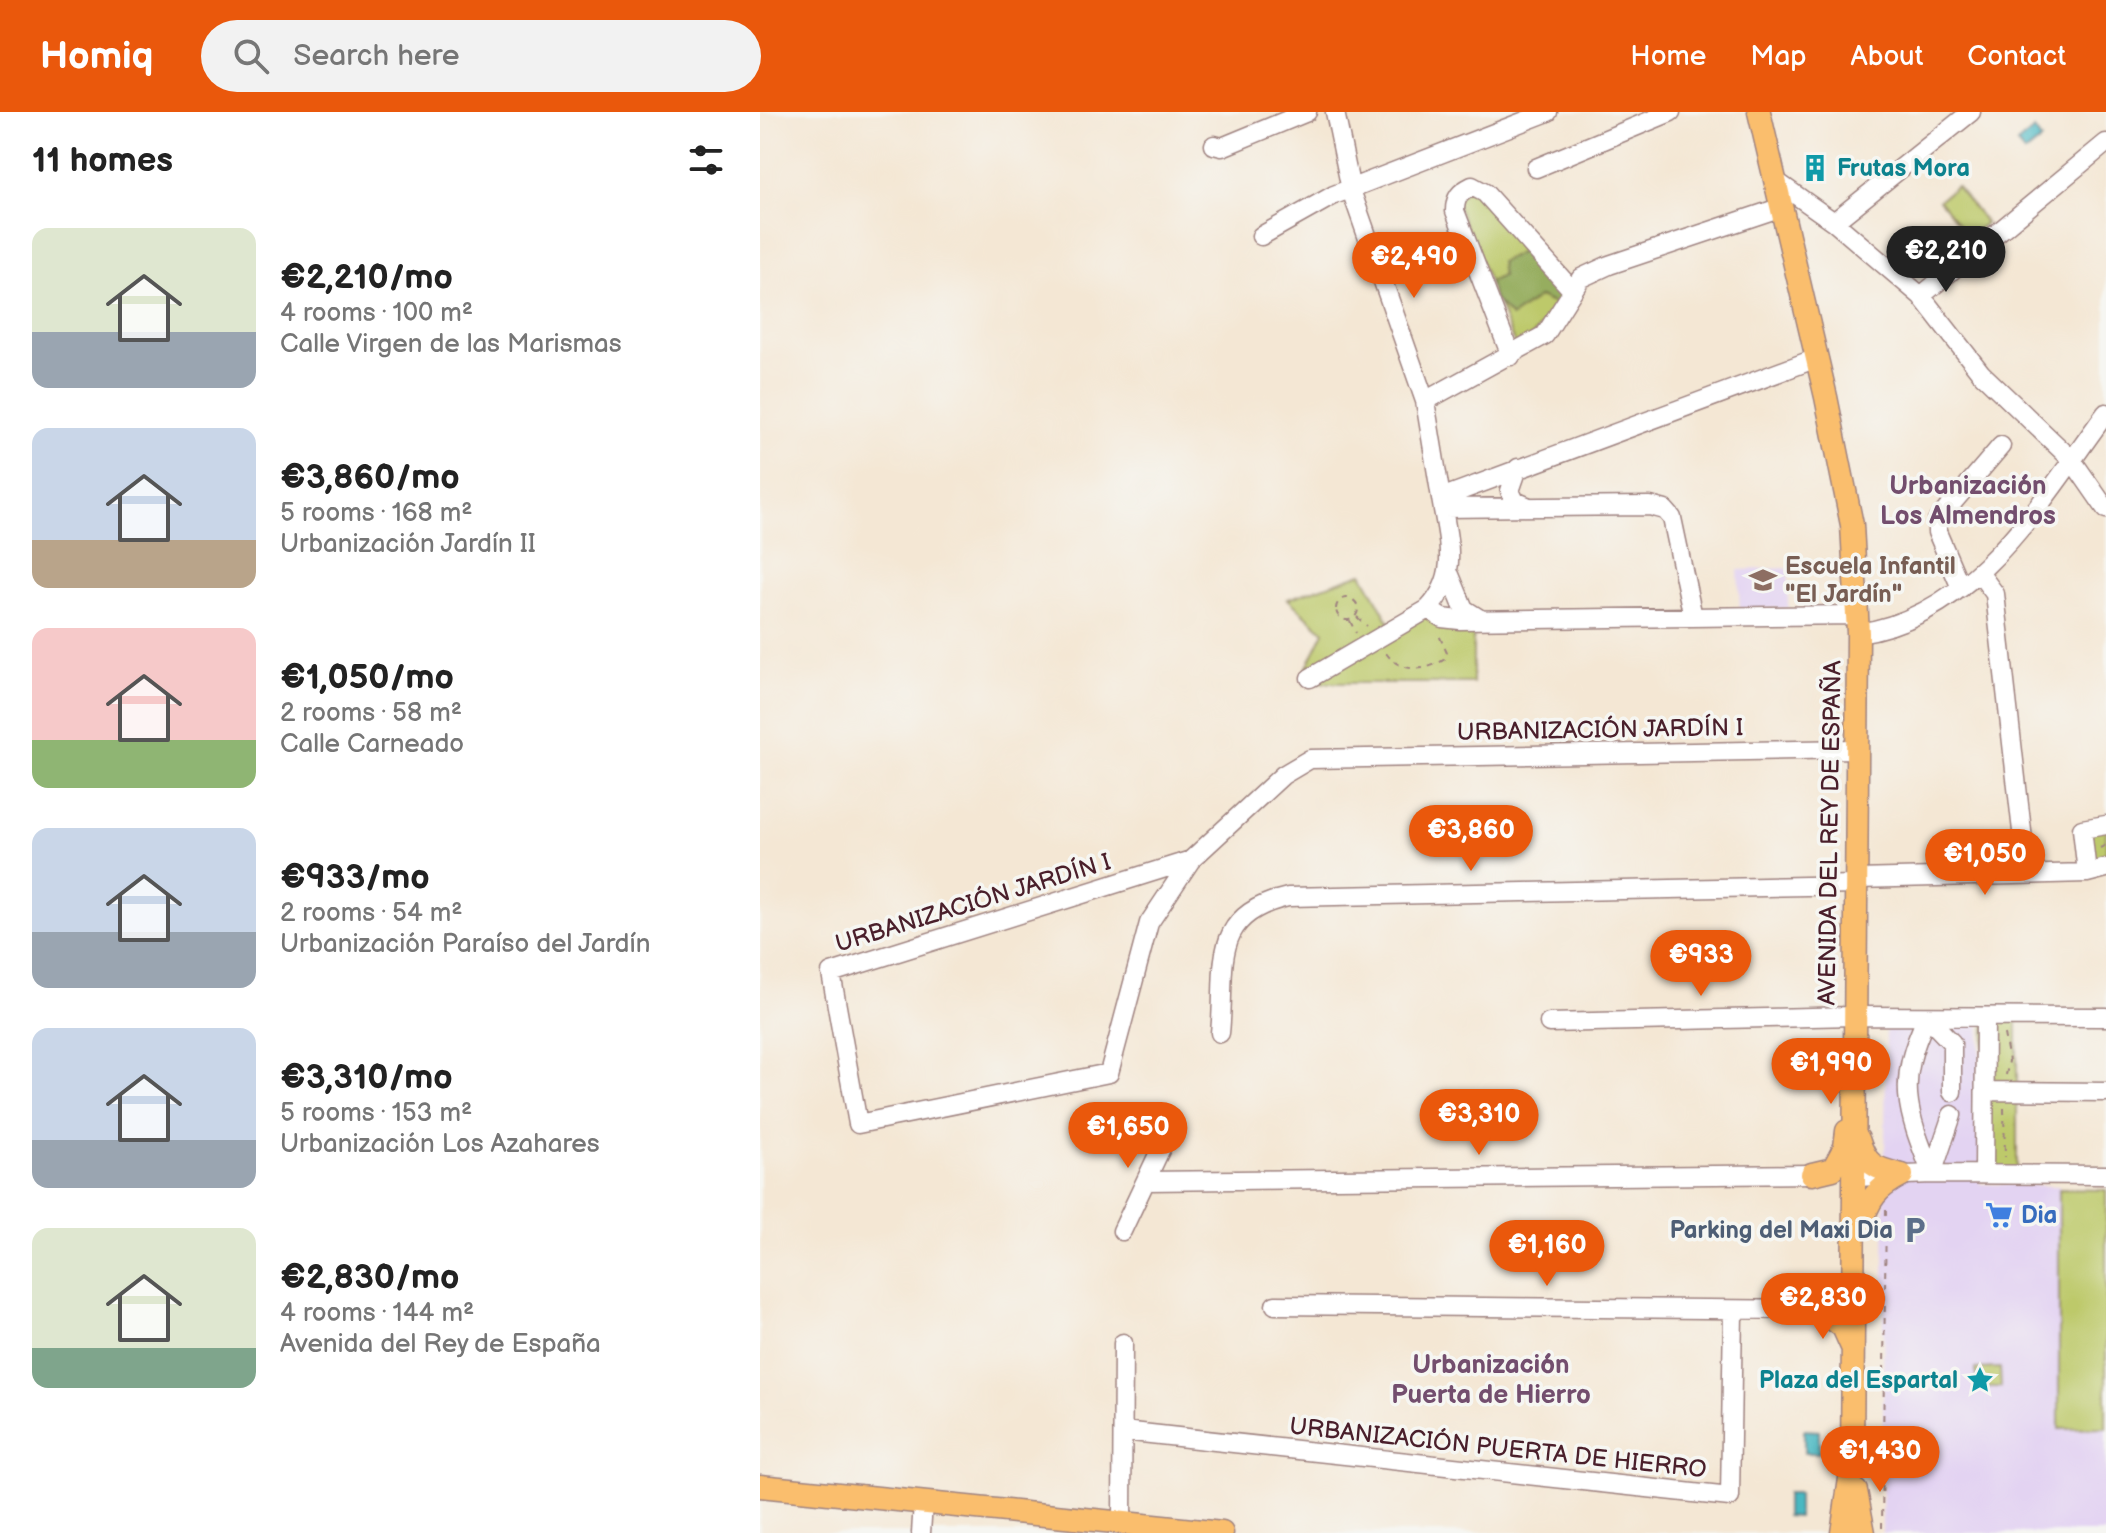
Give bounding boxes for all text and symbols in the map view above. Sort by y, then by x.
search box [201,20,761,92]
text: Homiq [40,34,153,79]
icon: search [229,34,273,78]
text: Search here [293,38,460,74]
text: Home [1630,40,1706,73]
text: Map [1750,40,1807,73]
text: About [1851,40,1923,73]
text: Contact [1967,40,2066,73]
icon: filters [684,138,728,182]
text: 11 homes [32,140,173,181]
building icon: Frutas Mora [1800,153,1830,183]
place label: Frutas Mora [1837,154,1970,183]
pin: €2,210 [1881,226,2011,294]
pin: €2,490 [1349,232,1479,300]
text: €2,210 [1904,236,1988,267]
text: €2,490 [1370,242,1458,273]
text: €2,210/mo [280,257,453,298]
icon: home [96,260,192,356]
text: 4 rooms · 100 m² [280,298,473,329]
text: Calle Virgen de las Marismas [280,329,622,360]
text: €3,860/mo [280,457,460,498]
icon: home [96,460,192,556]
district label: Urbanización Los Almendros [1880,471,2056,532]
text: 5 rooms · 168 m² [280,498,473,529]
text: Urbanización Jardín II [280,529,536,560]
place label: Escuela Infantil "El Jardín" [1785,552,1956,609]
school or university icon: Escuela Infantil "El Jardín" [1748,565,1778,595]
text: €1,050/mo [280,657,454,698]
icon: home [96,660,192,756]
street label: AVENIDA DEL REY DE ESPAÑA [1812,660,1848,1006]
text: 2 rooms · 58 m² [280,698,462,729]
street label: URBANIZACIÓN JARDÍN I [1457,712,1743,747]
text: Calle Carneado [280,729,464,760]
pin: €3,860 [1406,805,1536,873]
text: €3,860 [1427,815,1515,846]
pin: €1,050 [1920,829,2050,897]
text: €1,050 [1943,839,2027,870]
street label: URBANIZACIÓN JARDÍN I [832,846,1114,959]
text: €933/mo [280,857,430,898]
icon: home [96,860,192,956]
text: 2 rooms · 54 m² [280,898,463,929]
text: Urbanización Paraíso del Jardín [280,929,650,960]
pin: €933 [1654,930,1748,998]
text: €933 [1668,940,1734,971]
pin: €1,990 [1766,1038,1896,1106]
text: €1,990 [1790,1048,1873,1079]
text: €3,310/mo [280,1057,453,1098]
icon: home [96,1060,192,1156]
pin: €3,310 [1414,1089,1544,1157]
text: 5 rooms · 153 m² [280,1098,472,1129]
text: €3,310 [1438,1099,1520,1130]
pin: €1,650 [1063,1102,1193,1170]
text: €1,650 [1086,1112,1170,1143]
text: Urbanización Los Azahares [280,1129,600,1160]
supermarket icon: Dia [1984,1200,2014,1230]
place label: Dia [2021,1201,2057,1230]
parking icon: Parking del Maxi Dia [1900,1215,1930,1245]
place label: Parking del Maxi Dia [1670,1216,1893,1245]
pin: €1,160 [1482,1220,1612,1288]
text: €1,160 [1507,1230,1587,1261]
text: €2,830/mo [280,1257,459,1298]
icon: home [96,1260,192,1356]
pin: €2,830 [1758,1273,1888,1341]
text: €2,830 [1779,1283,1867,1314]
text: 4 rooms · 144 m² [280,1298,474,1329]
text: Avenida del Rey de España [280,1329,601,1360]
district label: Urbanización Puerta de Hierro [1391,1350,1591,1411]
place icon: Plaza del Espartal [1965,1365,1995,1395]
place label: Plaza del Espartal [1759,1366,1958,1395]
street label: URBANIZACIÓN PUERTA DE HIERRO [1288,1411,1708,1484]
pin: €1,430 [1815,1426,1945,1494]
text: €1,430 [1838,1436,1922,1467]

